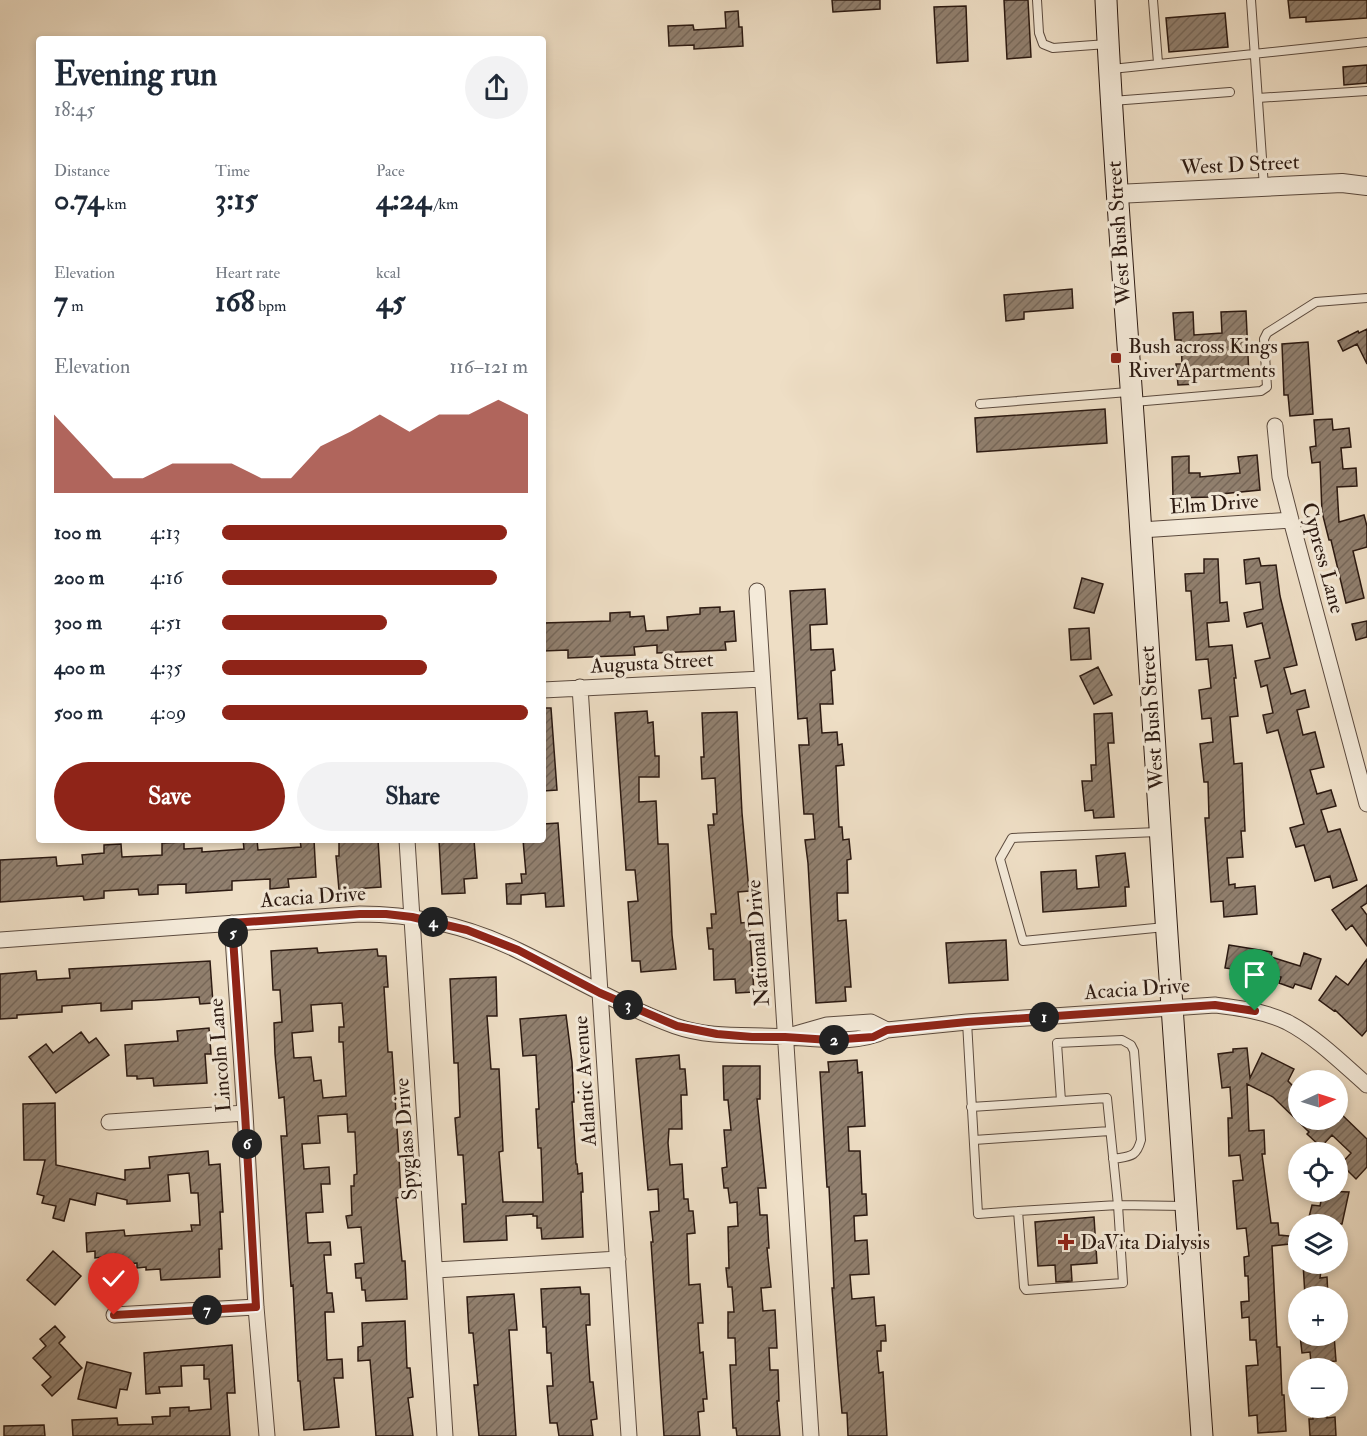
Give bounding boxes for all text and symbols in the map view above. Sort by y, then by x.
text: Evening run [54,54,217,95]
button: share [465,56,528,119]
text: 18:45 [54,97,95,122]
street label: West D Street [1179,148,1300,182]
street label: West Bush Street [1100,160,1138,307]
text: Distance [54,161,110,181]
text: Time [215,161,250,181]
text: Pace [376,161,405,181]
text: 0.74 [54,181,103,218]
text: 3:15 [215,181,258,218]
text: 4:24 [376,181,431,218]
text: km [103,194,127,214]
text: /km [431,194,459,214]
text: Elevation [54,263,115,283]
text: Heart rate [215,263,280,283]
text: kcal [376,263,401,283]
text: 7 [54,283,68,320]
text: 168 [215,283,255,320]
text: 45 [376,283,405,320]
text: m [68,296,84,316]
text: bpm [255,296,287,316]
place label: Bush across Kings River Apartments [1128,333,1278,384]
marker: Bush across Kings River Apartments [1109,351,1123,365]
text: Elevation [54,354,130,379]
text: 116–121 m [449,354,528,379]
street label: Elm Drive [1169,487,1260,521]
street label: Cypress Lane [1295,500,1351,617]
text: 100 m [54,520,101,545]
text: 4:13 [150,520,181,545]
text: 200 m [54,565,104,590]
text: 4:16 [150,565,183,590]
text: 300 m [54,610,102,635]
text: 4:51 [150,610,182,635]
street label: West Bush Street [1133,645,1171,792]
street label: Augusta Street [589,646,714,680]
text: 400 m [54,655,105,680]
text: 4:35 [150,655,182,680]
text: 500 m [54,700,103,725]
text: 4:09 [150,700,186,725]
button: Save [54,762,285,831]
button: Share [297,762,528,831]
street label: National Drive [740,879,776,1007]
street label: Acacia Drive [258,880,367,914]
pin: 4 [418,907,448,937]
text: 4 [429,912,437,932]
pin: 5 [218,918,248,948]
text: 5 [229,923,237,943]
pin [1229,949,1280,1011]
icon: arrive [1238,958,1271,991]
street label: Acacia Drive [1082,972,1191,1006]
pin: 3 [613,990,643,1020]
text: 3 [625,995,631,1015]
street label: Lincoln Lane [203,997,237,1113]
pin: 1 [1029,1002,1059,1032]
text: 1 [1041,1007,1047,1027]
street label: Atlantic Avenue [567,1015,603,1148]
pin: 2 [819,1025,849,1055]
text: 2 [830,1030,838,1050]
north arrow [1288,1070,1348,1130]
map controls [1288,1070,1348,1418]
street label: Spyglass Drive [388,1077,424,1201]
pin: 6 [232,1129,262,1159]
text: 6 [243,1134,251,1154]
button: locate [1288,1142,1348,1202]
button: layers [1288,1214,1348,1274]
place label: DaVita Dialysis [1080,1229,1210,1256]
marker: DaVita Dialysis [1057,1233,1075,1251]
pin [88,1253,139,1315]
icon: check [97,1262,130,1295]
button: + [1288,1286,1348,1346]
pin: 7 [192,1295,222,1325]
text: 7 [203,1300,211,1320]
button: − [1288,1358,1348,1418]

